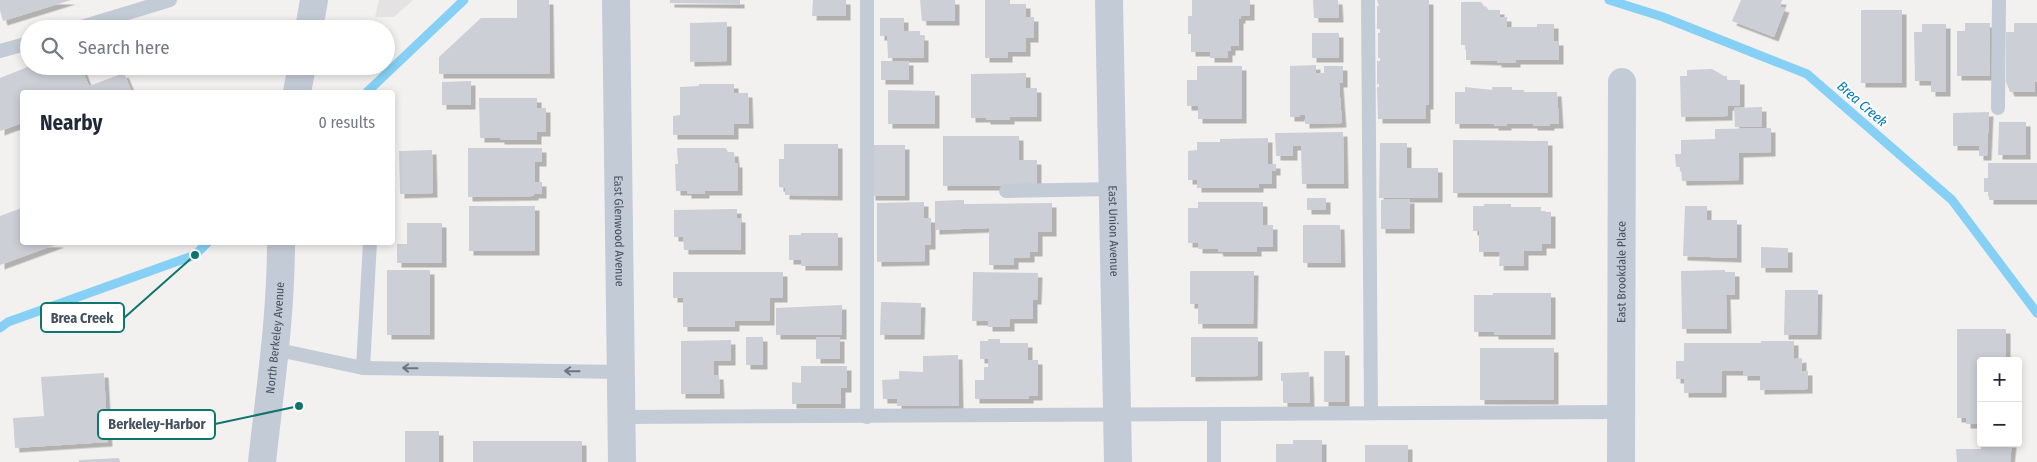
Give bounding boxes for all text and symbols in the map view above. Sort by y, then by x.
search box [20,20,395,75]
icon: search [38,34,66,62]
text: Search here [78,36,170,59]
water label: Brea Creek [1834,78,1891,130]
text: Nearby [40,110,102,136]
text: 0 results [318,113,375,132]
street label: East Glenwood Avenue [611,175,627,287]
street label: East Union Avenue [1106,185,1121,277]
street label: East Brookdale Place [1614,221,1629,323]
street label: North Berkeley Avenue [263,281,287,394]
callout: Brea Creek [41,303,124,332]
text: Brea Creek [51,310,114,327]
map controls [1977,357,2022,447]
button: + [1977,357,2022,402]
one-way arrow [402,364,418,373]
one-way arrow [565,366,581,376]
button: − [1977,402,2022,447]
callout: Berkeley-Harbor [98,410,215,439]
text: Berkeley-Harbor [108,416,207,433]

